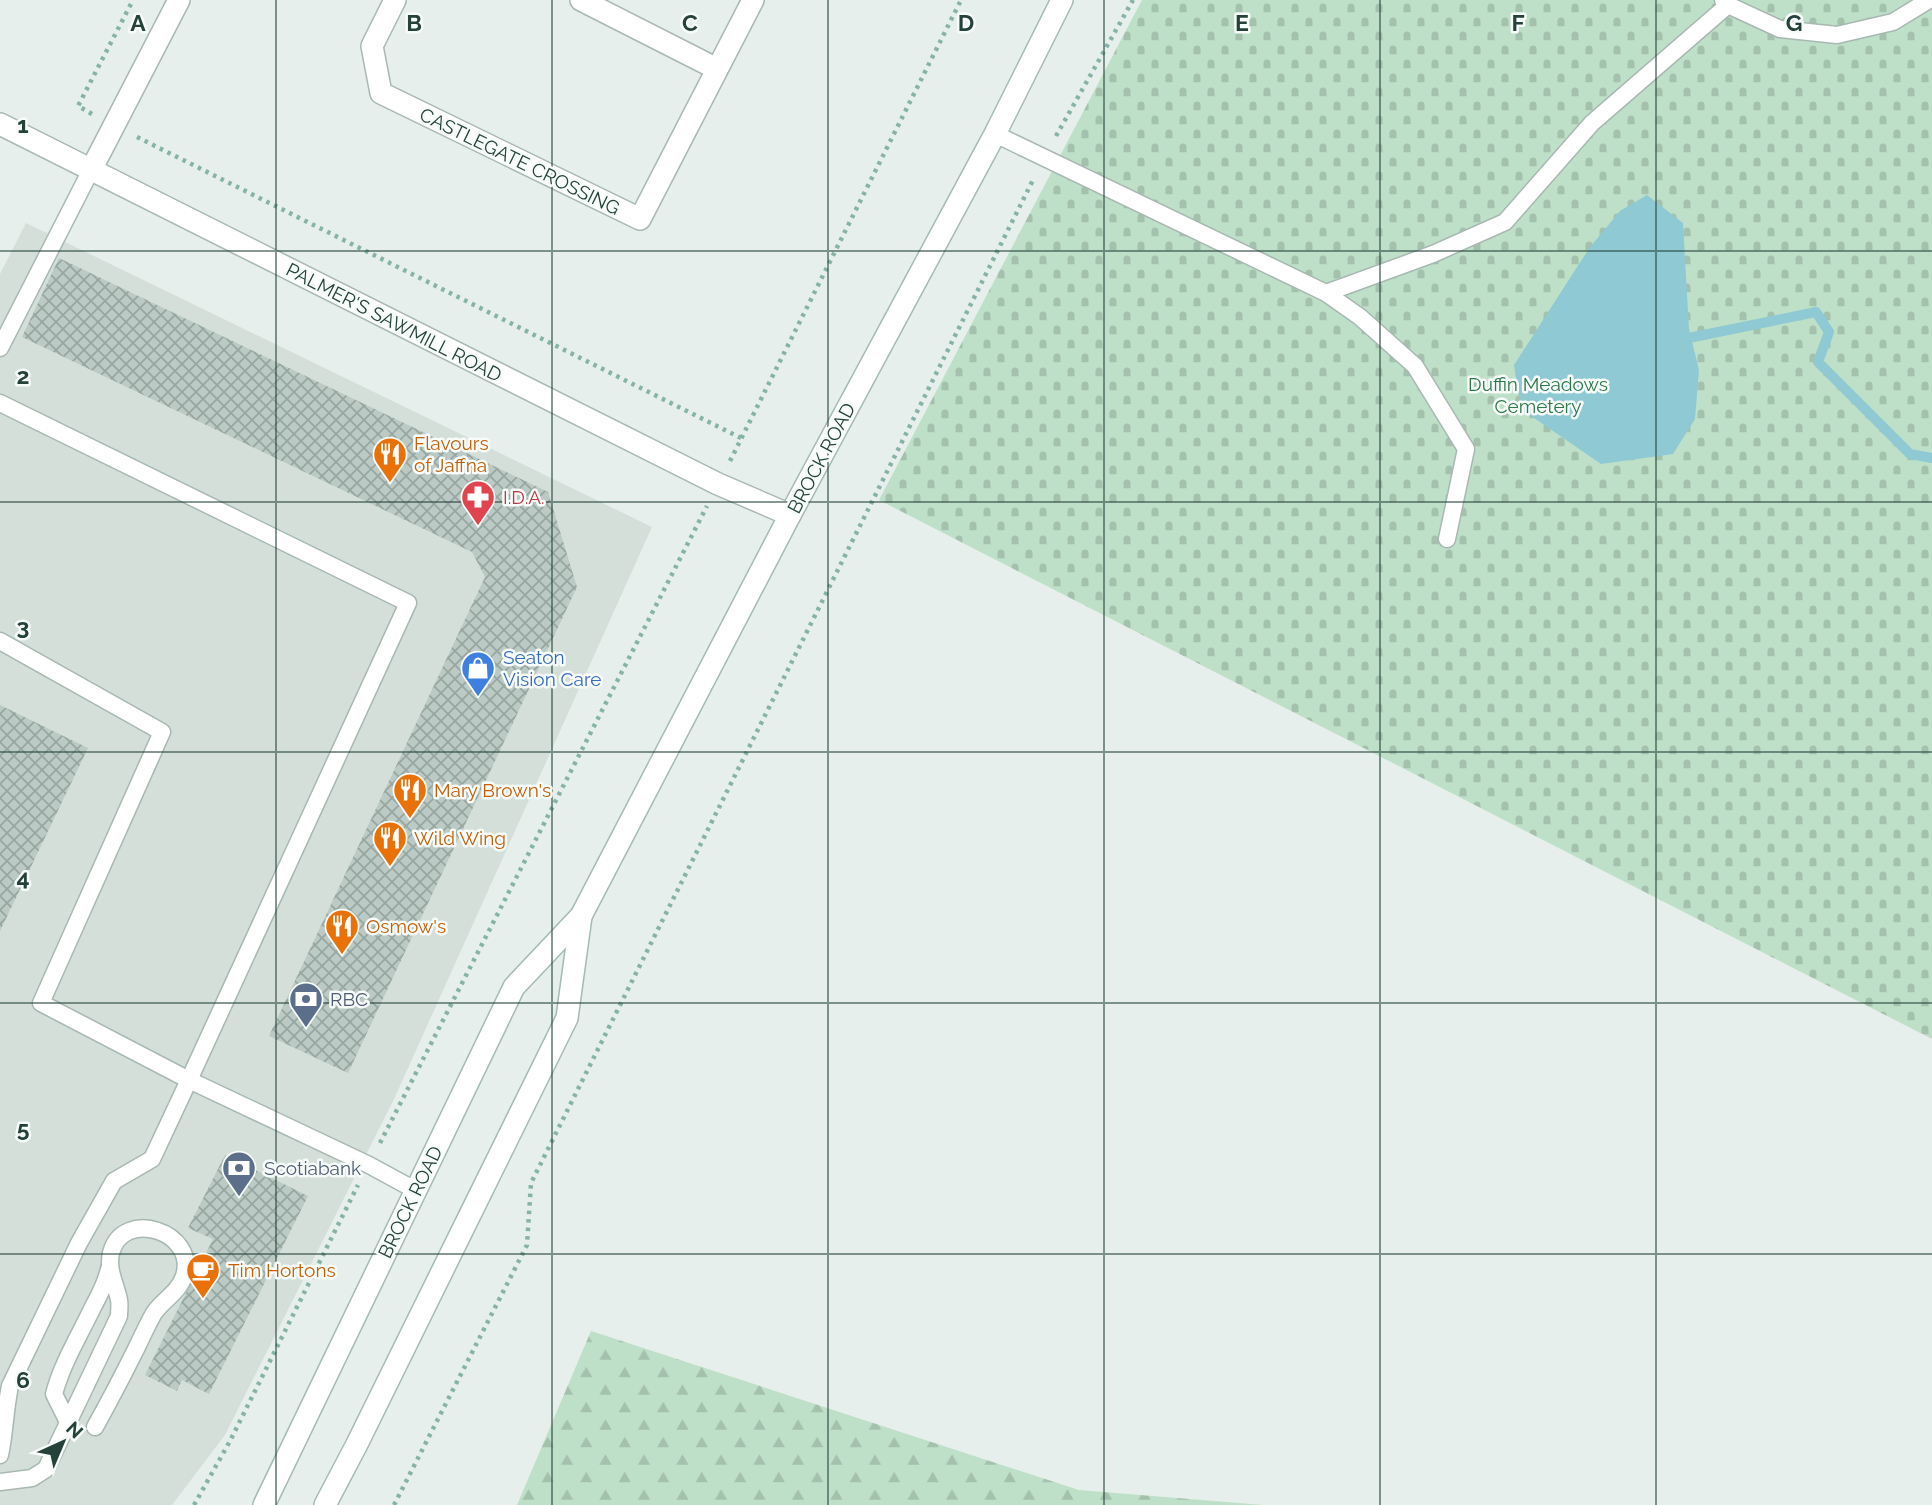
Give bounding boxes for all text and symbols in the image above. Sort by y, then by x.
text: A [130,9,146,36]
text: B [406,9,422,36]
text: C [682,9,698,36]
text: D [958,9,974,36]
text: E [1235,9,1249,36]
text: F [1511,9,1525,36]
text: G [1786,9,1802,36]
street label: CASTLEGATE CROSSING [416,103,624,219]
text: 1 [17,111,29,138]
street label: PALMER'S SAWMILL ROAD [283,258,505,386]
text: 2 [17,362,29,389]
park label: Duffin Meadows Cemetery [1468,373,1608,417]
street label: BROCK ROAD [783,399,859,517]
place label: Flavours of Jaffna [414,432,489,476]
restaurant icon: Flavours of Jaffna [371,435,409,484]
pharmacy icon: I.D.A. [459,478,497,527]
place label: I.D.A. [503,486,545,508]
text: 3 [17,613,29,640]
place label: Seaton Vision Care [503,646,602,690]
shop icon: Seaton Vision Care [459,649,497,698]
restaurant icon: Mary Brown's [391,771,429,820]
place label: Mary Brown's [434,779,551,801]
restaurant icon: Wild Wing [371,819,409,868]
place label: Wild Wing [414,827,506,849]
text: 4 [16,864,30,891]
restaurant icon: Osmow's [323,907,361,956]
place label: Osmow's [366,915,446,937]
bank icon: RBC [287,980,325,1029]
place label: RBC [330,988,368,1010]
text: 5 [17,1115,30,1142]
street label: BROCK ROAD [373,1142,447,1262]
bank icon: Scotiabank [220,1149,258,1198]
place label: Scotiabank [264,1157,361,1179]
cafe icon: Tim Hortons [184,1251,222,1300]
place label: Tim Hortons [228,1259,336,1281]
text: 6 [16,1366,30,1393]
north arrow [28,1407,98,1477]
text: N [62,1417,88,1443]

